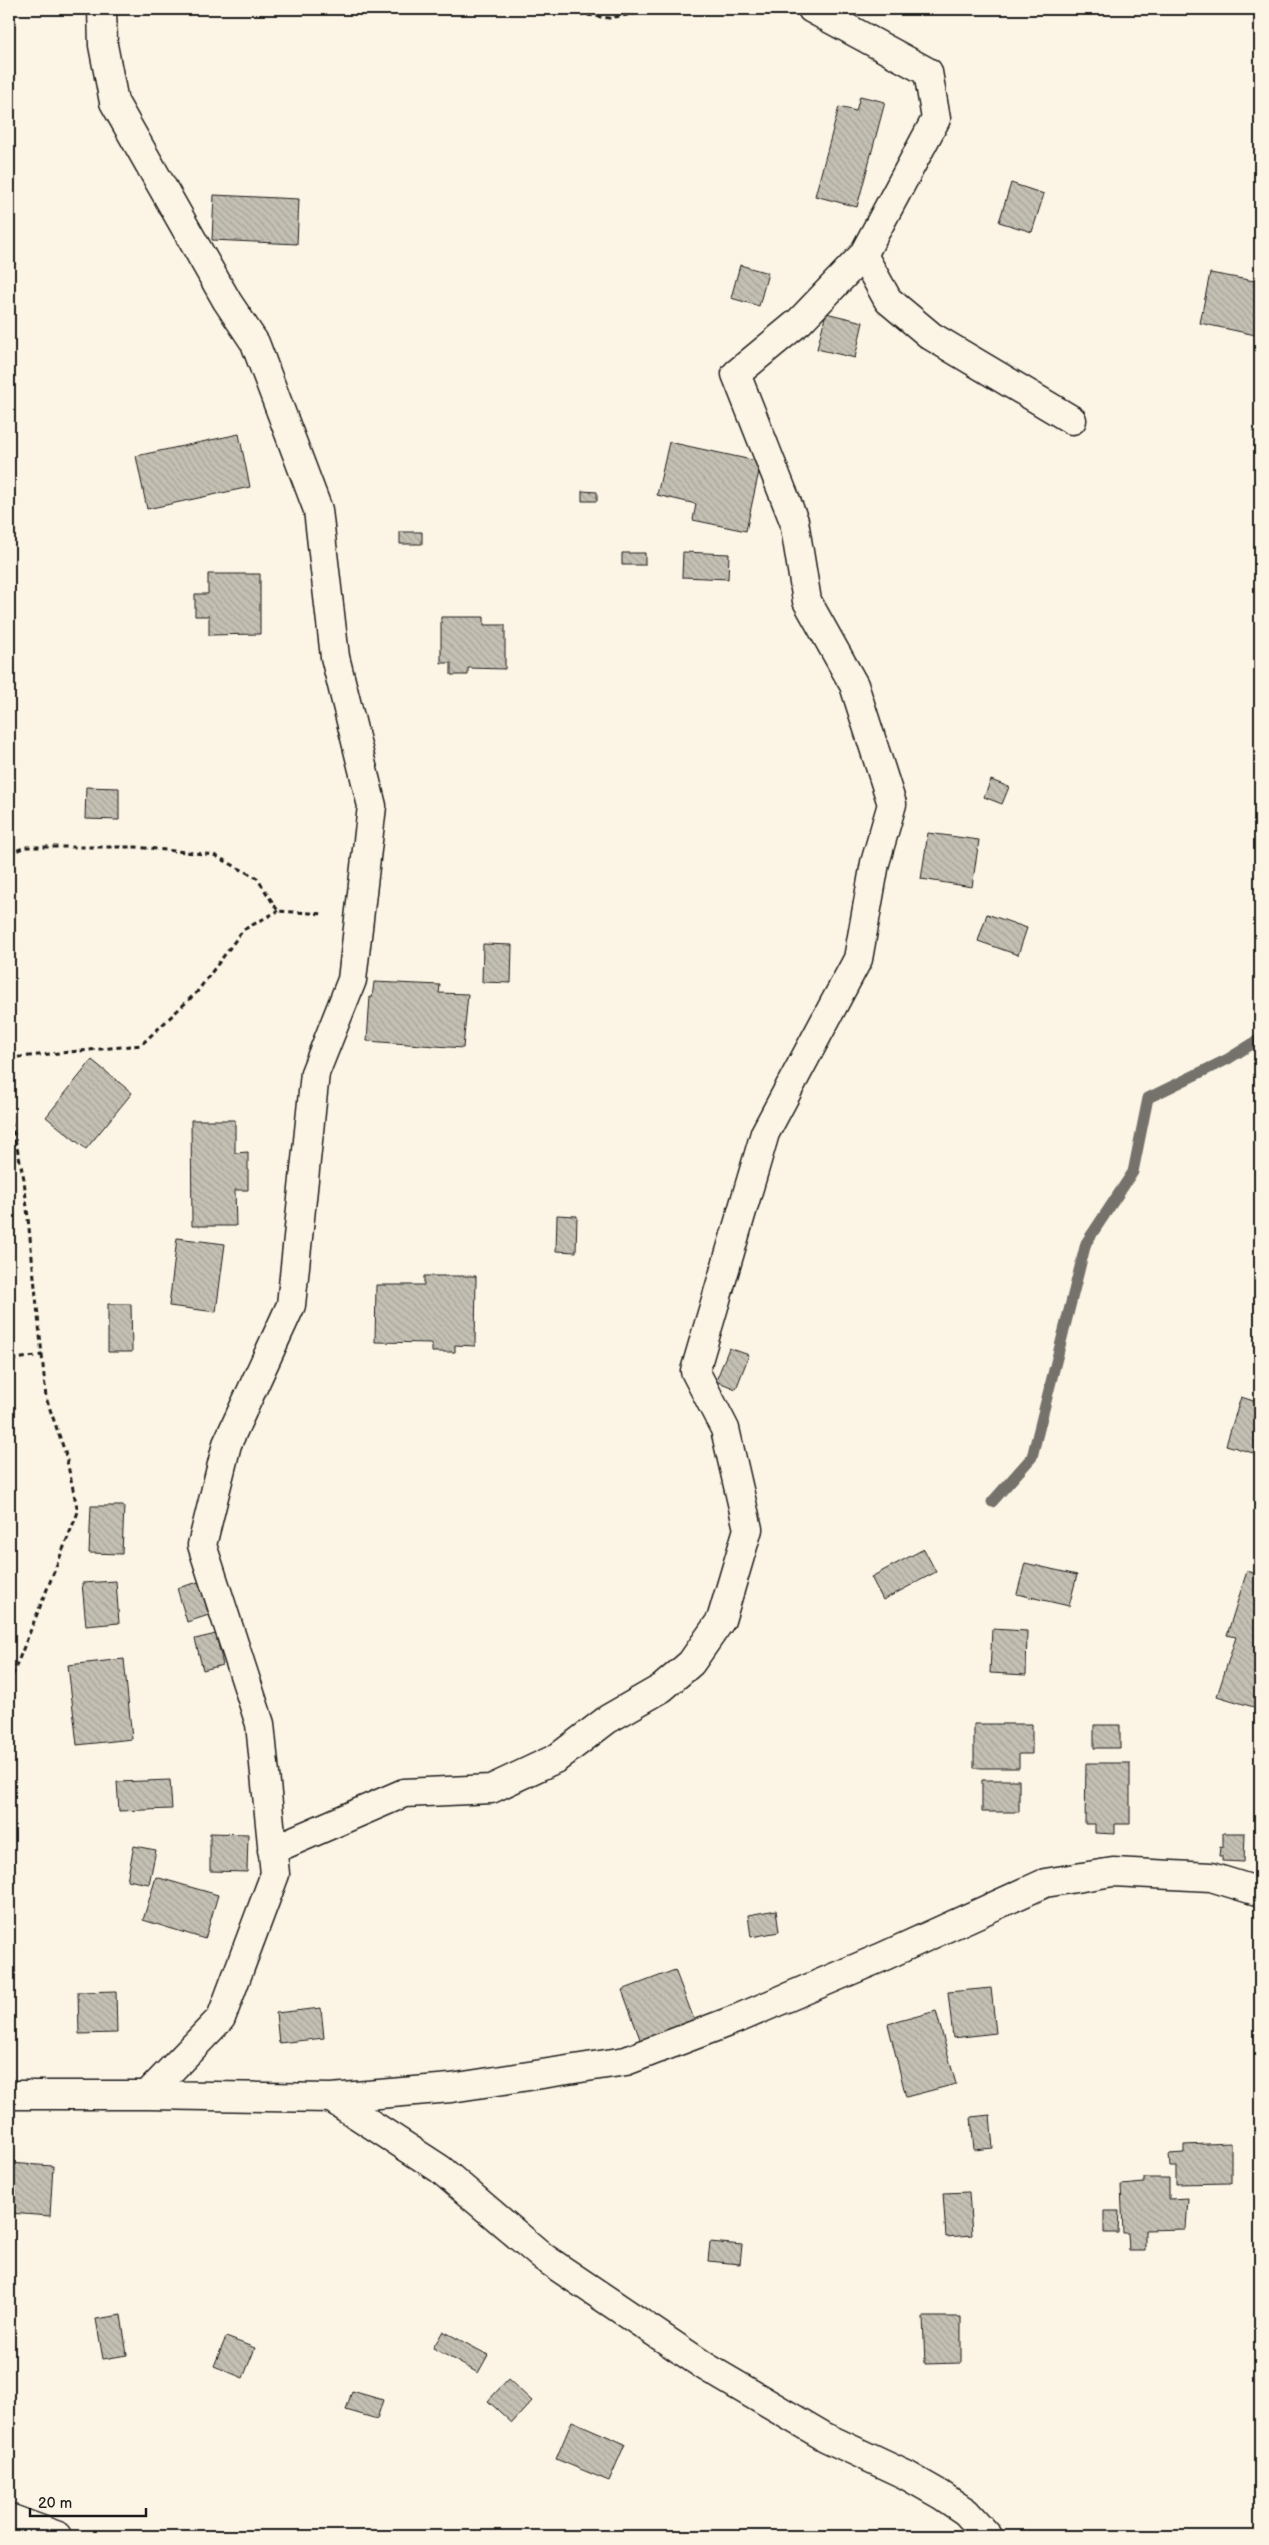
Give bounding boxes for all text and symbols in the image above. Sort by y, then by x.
scale bar [30,2485,146,2517]
text: 20 m [38,2494,72,2513]

